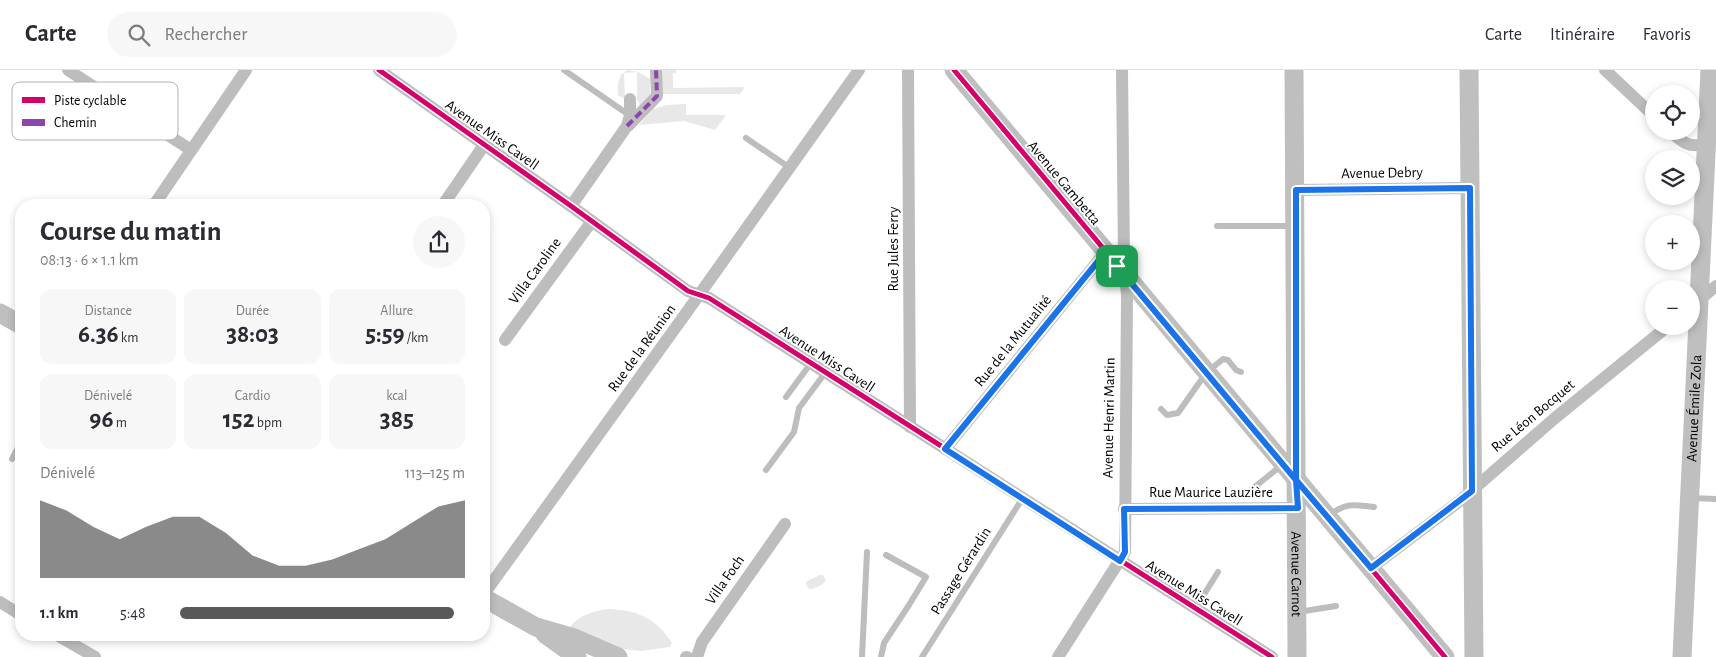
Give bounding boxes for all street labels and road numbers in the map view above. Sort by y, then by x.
street label: Avenue Miss Cavell [443,97,541,173]
street label: Avenue Gambetta [1025,138,1104,228]
street label: Avenue Debry [1341,165,1424,181]
street label: Rue Jules Ferry [886,206,901,292]
street label: Villa Caroline [506,235,564,307]
street label: Rue de la Mutualité [972,292,1054,390]
street label: Rue de la Réunion [605,302,679,394]
street label: Avenue Miss Cavell [777,323,877,395]
street label: Avenue Émile Zola [1684,354,1704,462]
street label: Avenue Henri Martin [1100,357,1118,479]
street label: Rue Léon Bocquet [1489,377,1578,455]
street label: Rue Maurice Lauzière [1149,485,1273,500]
street label: Passage Gérardin [928,525,994,617]
street label: Avenue Carnot [1289,531,1304,617]
street label: Villa Foch [703,553,747,607]
street label: Avenue Miss Cavell [1143,557,1245,629]

